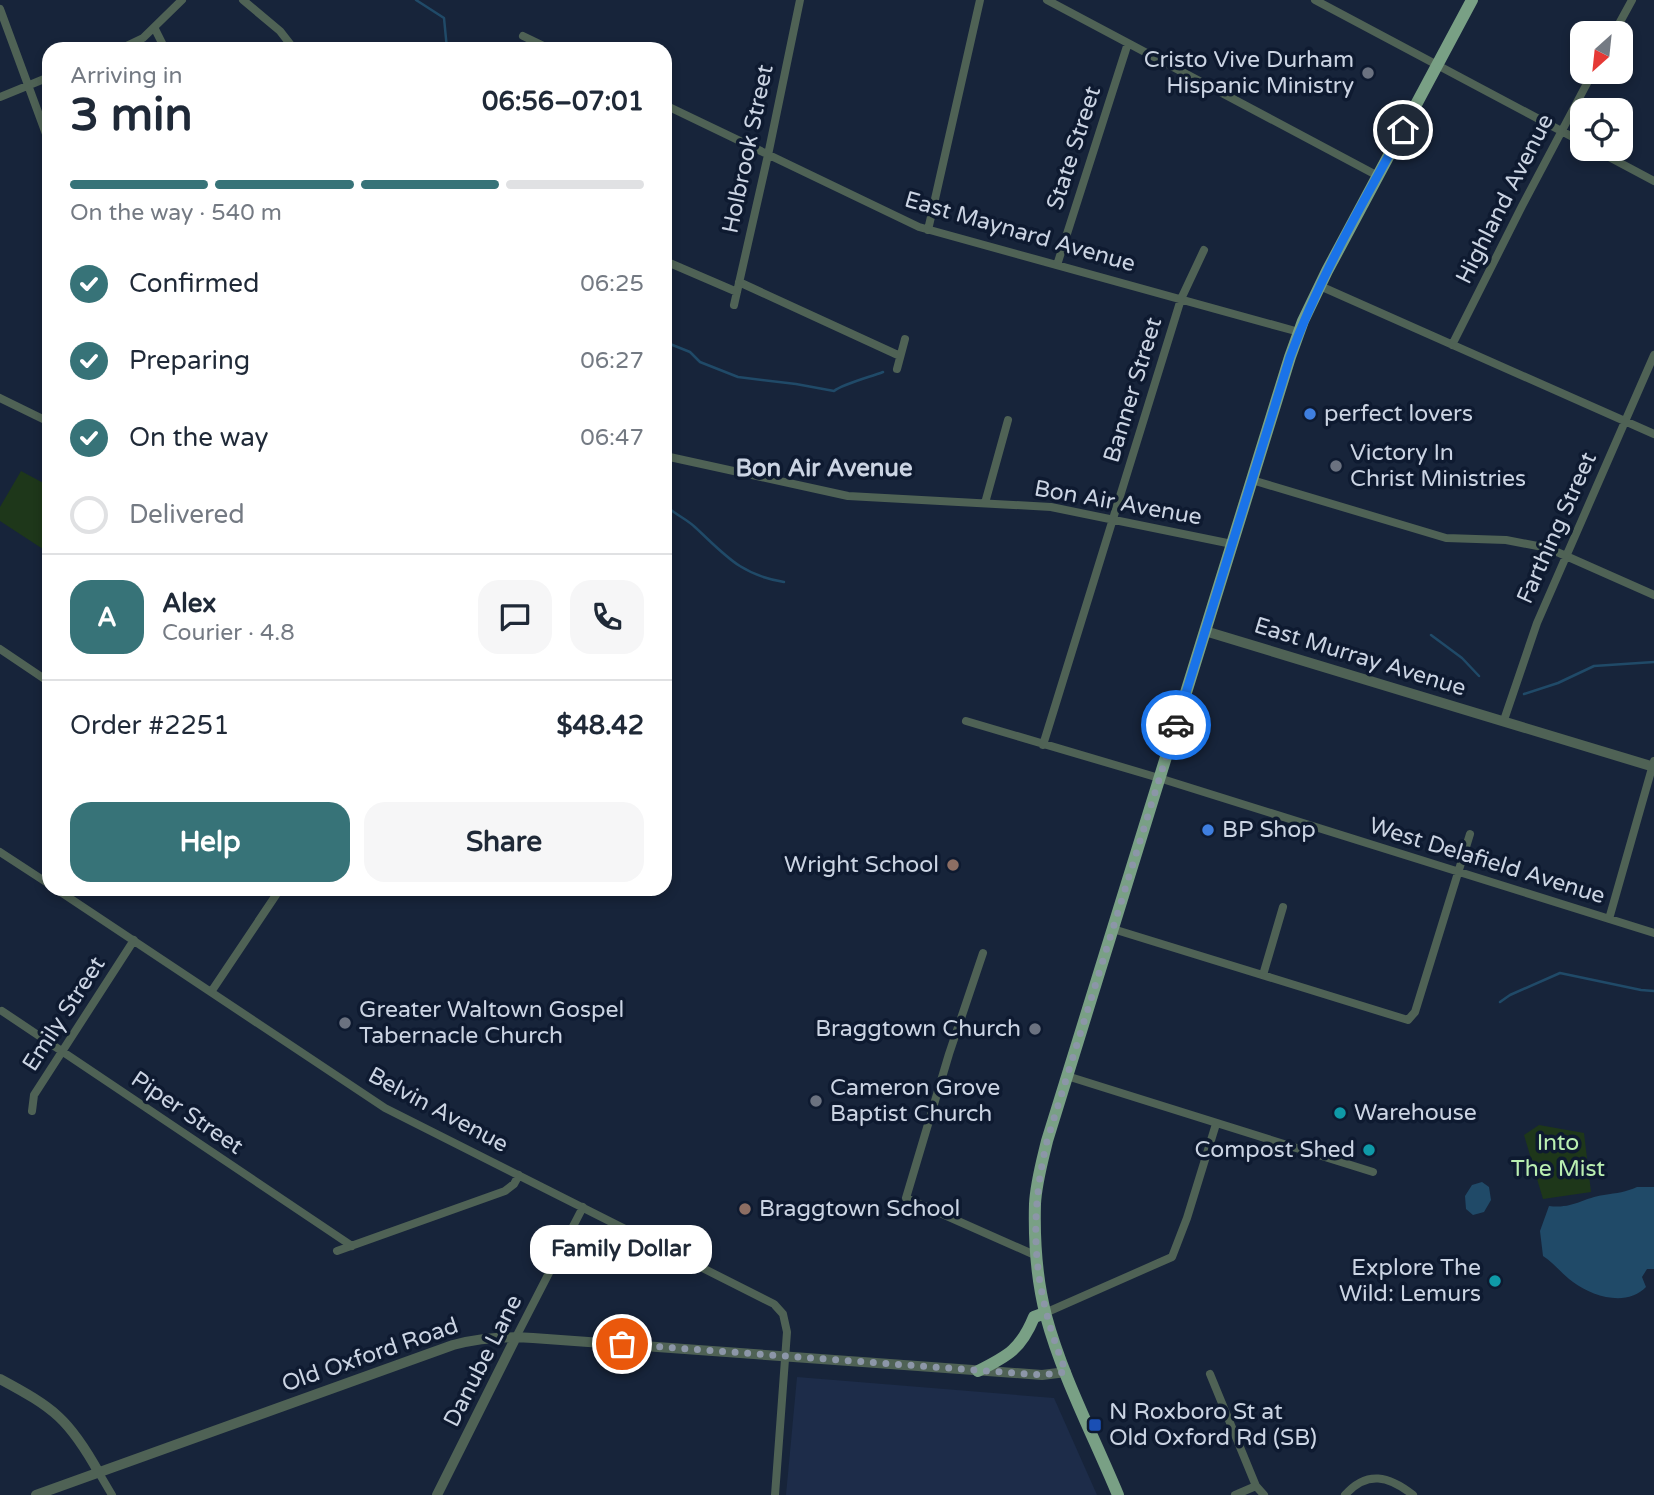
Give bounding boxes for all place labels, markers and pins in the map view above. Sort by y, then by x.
place label: Cristo Vive Durham Hispanic Ministry [1144,46,1354,100]
marker: Cristo Vive Durham Hispanic Ministry [1360,65,1376,81]
pin [1373,100,1433,160]
place label: perfect lovers [1324,400,1473,428]
marker: perfect lovers [1302,406,1318,422]
place label: Victory In Christ Ministries [1350,439,1526,493]
marker: Victory In Christ Ministries [1328,458,1344,474]
place label: BP Shop [1222,816,1316,844]
marker: BP Shop [1200,822,1216,838]
place label: Wright School [784,851,939,879]
marker: Wright School [945,857,961,873]
place label: Greater Waltown Gospel Tabernacle Church [359,996,624,1050]
marker: Greater Waltown Gospel Tabernacle Church [337,1015,353,1031]
place label: Braggtown Church [815,1015,1021,1043]
marker: Braggtown Church [1027,1021,1043,1037]
place label: Cameron Grove Baptist Church [830,1074,1000,1128]
marker: Cameron Grove Baptist Church [808,1093,824,1109]
place label: Warehouse [1354,1099,1477,1127]
marker: Warehouse [1332,1105,1348,1121]
place label: Compost Shed [1195,1136,1355,1164]
marker: Compost Shed [1361,1142,1377,1158]
place label: Braggtown School [759,1195,960,1223]
marker: Braggtown School [737,1201,753,1217]
callout: Family Dollar [531,1225,713,1274]
place label: Explore The Wild: Lemurs [1339,1254,1481,1308]
marker: Explore The Wild: Lemurs [1487,1273,1503,1289]
pin [592,1314,652,1374]
place label: N Roxboro St at Old Oxford Rd (SB) [1109,1398,1317,1452]
marker: N Roxboro St at Old Oxford Rd (SB) [1087,1417,1103,1433]

